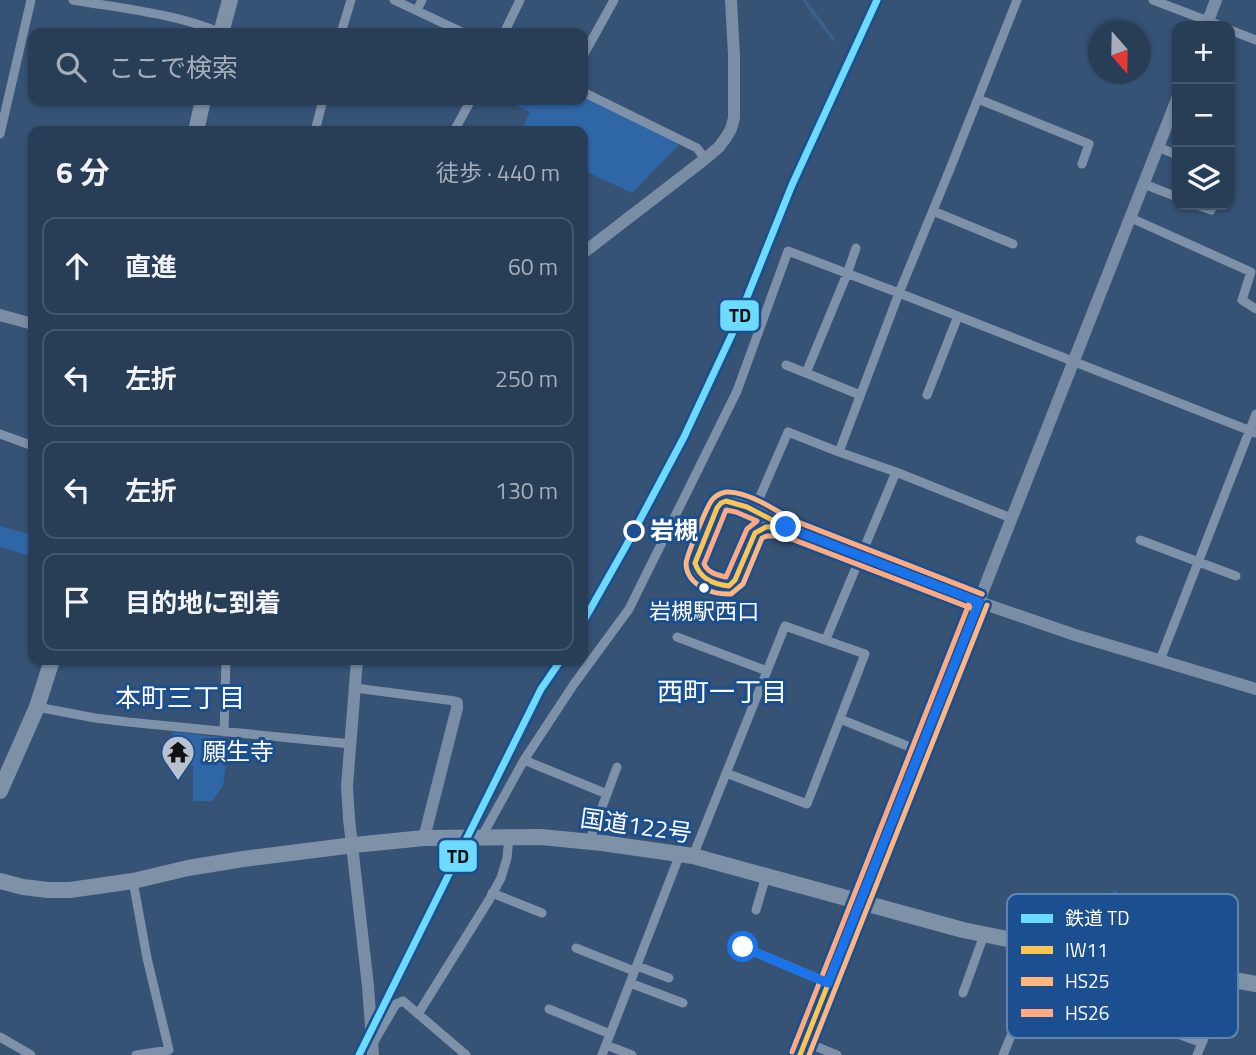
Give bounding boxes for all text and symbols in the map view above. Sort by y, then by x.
north arrow [1088,21,1151,84]
map controls [1172,21,1235,210]
button: + [1172,21,1235,84]
search box [28,28,588,105]
icon: search [52,48,90,86]
text: ここで検索 [108,48,238,87]
button: − [1172,84,1235,147]
button: layers [1172,147,1235,210]
text: 6 分 [56,149,109,195]
text: 徒歩 · 440 m [436,155,560,190]
icon: ahead [58,247,96,285]
text: 直進 [125,247,177,286]
text: 60 m [508,249,558,284]
line badge: TD [719,299,760,332]
text: TD [729,300,751,329]
icon: left [58,359,96,397]
text: 左折 [125,359,177,398]
text: 250 m [495,361,558,396]
icon: left [58,471,96,509]
text: 左折 [125,471,177,510]
text: 130 m [495,473,558,508]
route end [770,511,801,542]
place label: 岩槻 [650,512,698,548]
marker: 岩槻 [624,521,644,541]
marker: 岩槻駅西口 [697,581,711,595]
icon: arrive [58,583,96,621]
text: 目的地に到着 [125,583,281,622]
place label: 岩槻駅西口 [649,594,759,628]
district label: 西町一丁目 [657,672,787,711]
district label: 本町三丁目 [115,678,245,717]
temple icon: 願生寺 [159,733,197,782]
place label: 願生寺 [202,733,274,769]
street label: 国道122号 [578,799,694,851]
line badge: TD [438,839,478,873]
text: TD [447,841,469,870]
legend [1007,894,1238,1038]
text: 鉄道 TD [1065,903,1129,932]
route start [727,931,758,962]
text: IW11 [1065,935,1108,964]
text: HS25 [1065,966,1109,995]
text: HS26 [1065,998,1109,1027]

